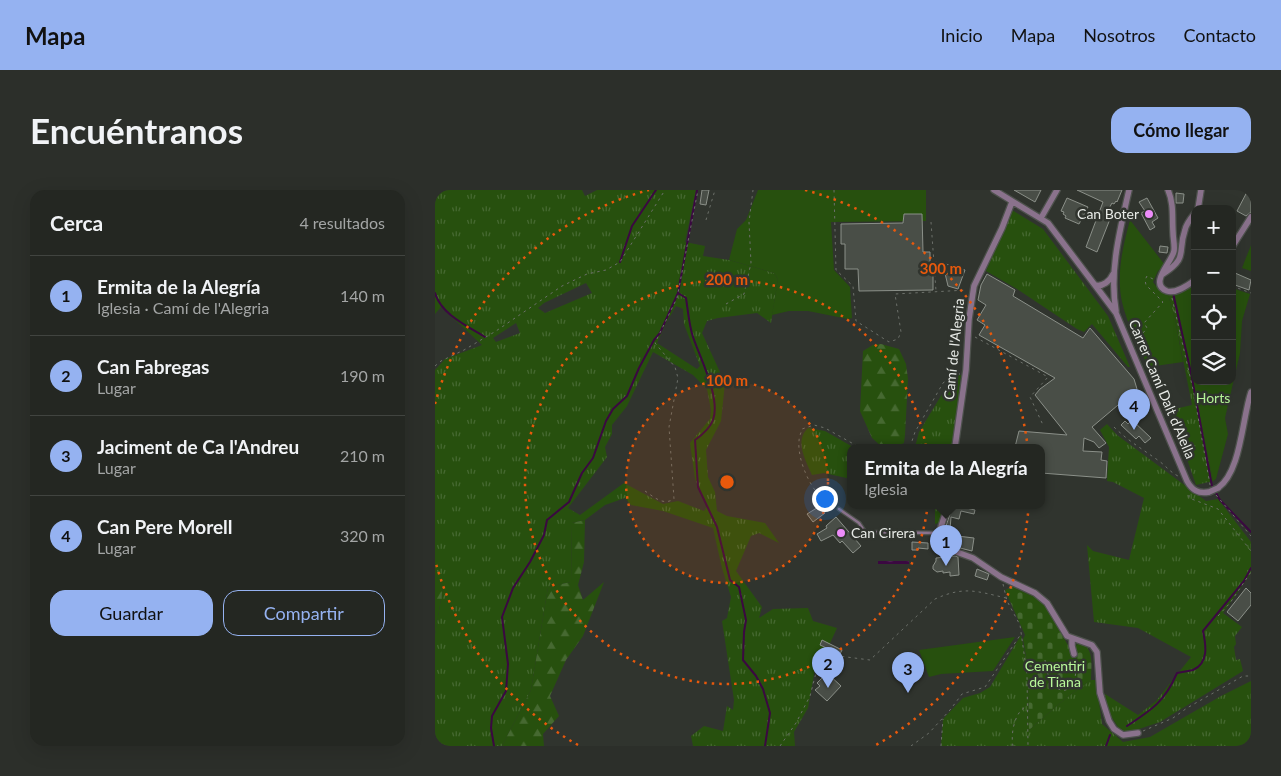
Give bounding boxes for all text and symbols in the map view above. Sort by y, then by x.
text: Mapa [25,21,85,50]
text: Inicio [940,24,983,46]
text: Mapa [1011,24,1055,46]
text: Nosotros [1083,24,1155,46]
text: Contacto [1183,24,1256,46]
button: Cómo llegar [1111,107,1251,153]
text: Encuéntranos [30,109,243,151]
place label: Can Boter [1077,205,1139,222]
map controls [1191,205,1236,385]
button: + [1191,205,1236,250]
marker: Can Boter [1143,208,1155,220]
text: Cerca [50,210,103,235]
text: 4 resultados [299,213,385,232]
button: − [1191,250,1236,295]
text: 300 m [920,259,962,277]
text: 200 m [706,270,748,288]
text: Ermita de la Alegría [97,275,260,298]
text: 1 [61,286,71,305]
text: 140 m [340,286,385,305]
button: locate [1191,295,1236,340]
street label: Camí de l'Alegria [940,297,967,400]
text: Iglesia · Camí de l'Alegria [97,298,269,317]
street label: Carrer Camí Dalt d'Alella [1125,317,1200,461]
button: layers [1191,340,1236,385]
text: Can Fabregas [97,355,209,378]
text: 2 [61,366,71,385]
text: 190 m [340,366,385,385]
text: 100 m [706,371,748,389]
text: Lugar [97,378,136,397]
pin: 4 [1118,389,1150,430]
park label: Horts [1196,389,1230,406]
text: Jaciment de Ca l'Andreu [97,435,299,458]
popup [847,444,1045,509]
text: 3 [61,446,71,465]
text: 210 m [340,446,385,465]
text: Ermita de la Alegría [864,456,1028,479]
text: Lugar [97,458,136,477]
centre of rings [718,473,736,491]
text: Iglesia [864,479,908,498]
your location [812,486,838,512]
text: Can Pere Morell [97,515,233,538]
place label: Can Cirera [851,524,916,541]
pin: 1 [930,525,962,566]
text: 4 [61,526,71,545]
text: 320 m [340,526,385,545]
marker: Can Cirera [835,527,847,539]
text: Lugar [97,538,136,557]
button: Guardar [50,590,213,636]
button: Compartir [223,590,385,636]
pin: 2 [812,647,844,688]
pin: 3 [892,652,924,693]
park label: Cementiri de Tiana [1025,657,1085,690]

